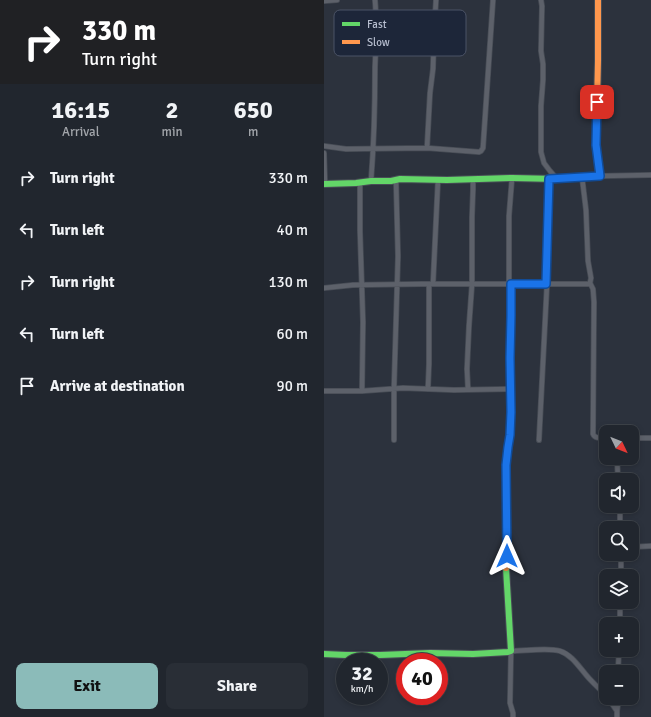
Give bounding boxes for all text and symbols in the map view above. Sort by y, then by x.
legend [334,10,466,56]
text: 330 m [82,14,156,48]
icon: right [16,16,68,68]
text: Fast [367,18,387,31]
text: Slow [367,36,390,49]
text: Turn right [82,48,157,70]
pin [580,85,614,119]
icon: arrive [586,91,608,113]
text: 16:15 [51,95,110,125]
text: 2 [166,95,178,125]
text: 650 [234,95,273,125]
text: Arrival [62,124,99,140]
text: min [162,124,183,140]
text: m [248,124,258,140]
icon: right [16,167,38,189]
text: Turn right [50,169,115,187]
text: 330 m [268,169,308,187]
icon: left [16,219,38,241]
text: Turn left [50,221,104,239]
text: 40 m [277,221,308,239]
icon: right [16,271,38,293]
text: Turn right [50,273,115,291]
text: 130 m [268,273,308,291]
icon: left [16,323,38,345]
text: Turn left [50,325,104,343]
text: 60 m [277,325,308,343]
icon: arrive [16,375,38,397]
text: Arrive at destination [50,377,185,395]
text: 90 m [277,377,308,395]
north arrow [599,425,639,465]
map controls [599,425,639,705]
button: sound [599,473,639,513]
button: search [599,521,639,561]
position arrow [486,535,528,577]
button: layers [599,569,639,609]
button: + [599,617,639,657]
speed limit sign: 40 [396,653,448,705]
text: 32 [351,661,373,686]
button: Exit [16,663,158,709]
button: Share [166,663,308,709]
button: − [599,665,639,705]
text: km/h [351,683,373,695]

